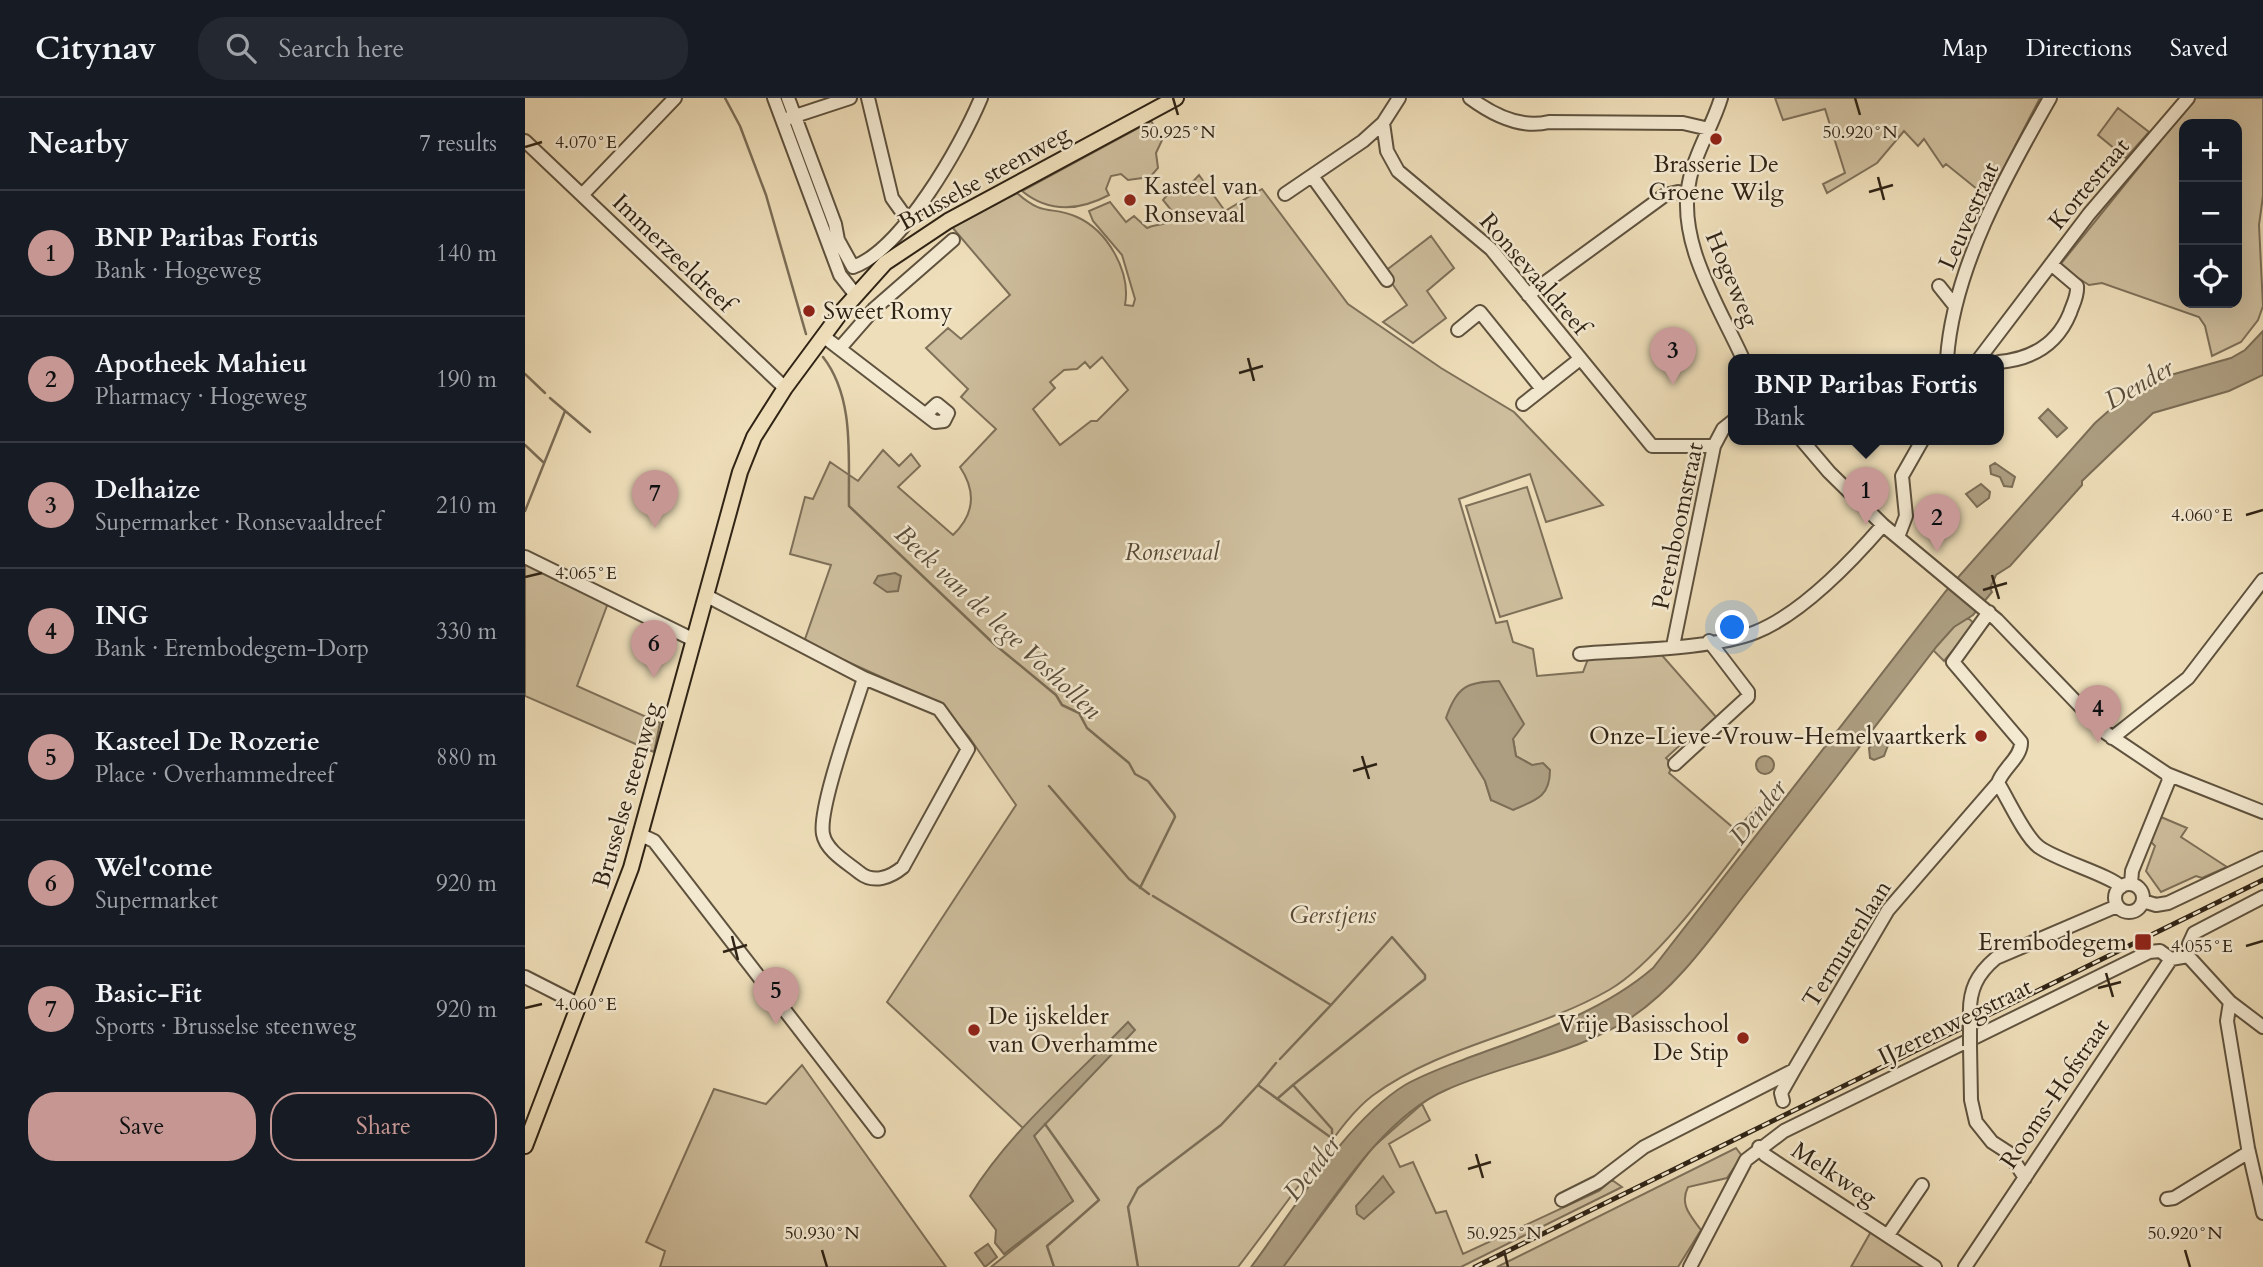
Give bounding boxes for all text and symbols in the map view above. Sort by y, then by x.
search box [198,17,688,80]
text: Citynav [35,26,156,71]
icon: search [222,29,260,67]
text: Search here [278,31,404,66]
text: Map [1942,32,1988,65]
text: Directions [2026,32,2132,65]
text: Saved [2170,32,2228,65]
street label: Brusselse steenweg [892,117,1076,239]
map controls [2179,119,2242,308]
button: + [2179,119,2242,182]
text: 50.925°N [1140,120,1216,145]
text: 50.920°N [1822,120,1898,145]
text: Nearby [28,123,129,164]
text: 7 results [419,128,497,159]
text: 4.070°E [555,130,617,155]
marker: Brasserie De Groene Wilg [1708,131,1724,147]
street label: Kortestraat [2041,131,2138,237]
place label: Brasserie De Groene Wilg [1648,148,1784,209]
street label: Leuvestraat [1931,157,2007,275]
place label: Kasteel van Ronsevaal [1144,170,1259,231]
button: − [2179,182,2242,245]
street label: Immerzeeldreef [605,186,744,322]
marker: Kasteel van Ronsevaal [1122,192,1138,208]
street label: Ronsevaaldreef [1472,206,1599,345]
text: BNP Paribas Fortis [95,220,318,255]
street label: Hogeweg [1697,226,1767,332]
text: 1 [45,238,57,269]
text: 140 m [436,238,497,269]
button: locate [2179,245,2242,308]
text: Bank · Hogeweg [95,255,261,286]
place label: Sweet Romy [823,295,953,328]
marker: Sweet Romy [801,303,817,319]
pin: 3 [1650,327,1696,385]
text: Apotheek Mahieu [95,346,307,381]
water label: Dender [2098,350,2181,418]
popup [1728,354,2004,445]
text: 2 [45,364,57,395]
text: 190 m [436,364,497,395]
text: BNP Paribas Fortis [1754,367,1978,402]
text: Pharmacy · Hogeweg [95,381,307,412]
text: Bank [1754,402,1805,433]
street label: Perenboomstraat [1644,439,1712,613]
pin: 1 [1843,467,1889,525]
pin: 7 [632,470,678,528]
text: Delhaize [95,472,201,507]
text: 3 [45,490,57,521]
text: 210 m [436,490,497,521]
pin: 2 [1914,494,1960,552]
text: 4.060°E [2171,503,2233,528]
text: Supermarket · Ronsevaaldreef [95,507,382,538]
water label: Beek van de lege Voshollen [887,517,1109,727]
park label: Ronsevaal [1125,536,1221,569]
text: 4.065°E [555,561,617,586]
text: ING [95,598,149,633]
your location [1715,610,1749,644]
text: 4 [45,616,57,647]
text: 330 m [436,616,497,647]
pin: 6 [631,620,677,678]
text: Bank · Erembodegem-Dorp [95,633,369,664]
pin: 4 [2075,685,2121,743]
street label: Brusselse steenweg [585,698,669,891]
place label: Onze-Lieve-Vrouw-Hemelvaartkerk [1589,720,1967,753]
text: Kasteel De Rozerie [95,724,320,759]
marker: Onze-Lieve-Vrouw-Hemelvaartkerk [1973,728,1989,744]
text: 5 [45,742,57,773]
text: 880 m [436,742,497,773]
text: Place · Overhammedreef [95,759,334,790]
water label: Dender [1721,771,1796,852]
text: Wel'come [95,850,213,885]
text: 6 [45,868,57,899]
text: 920 m [436,868,497,899]
street label: Termurenlaan [1795,874,1899,1014]
text: Supermarket [95,885,218,916]
park label: Gerstjens [1290,899,1376,932]
place label: Erembodegem [1978,926,2128,959]
marker: Erembodegem [2133,932,2153,952]
text: 4.055°E [2171,934,2233,959]
pin: 5 [753,967,799,1025]
street label: IJzerenwegstraat [1872,970,2038,1074]
text: Basic-Fit [95,976,202,1011]
text: 4.060°E [555,992,617,1017]
text: 7 [45,994,57,1025]
text: 920 m [436,994,497,1025]
place label: De ijskelder van Overhamme [988,1000,1158,1061]
place label: Vrije Basisschool De Stip [1558,1008,1729,1069]
text: Sports · Brusselse steenweg [95,1011,356,1042]
street label: Rooms-Hofstraat [1992,1012,2118,1176]
marker: De ijskelder van Overhamme [966,1022,982,1038]
marker: Vrije Basisschool De Stip [1735,1030,1751,1046]
button: Save [28,1092,256,1161]
button: Share [270,1092,497,1161]
water label: Dender [1275,1127,1350,1208]
street label: Melkweg [1785,1134,1884,1214]
text: 50.930°N [784,1221,860,1246]
text: 50.925°N [1466,1221,1542,1246]
text: 50.920°N [2147,1221,2223,1246]

